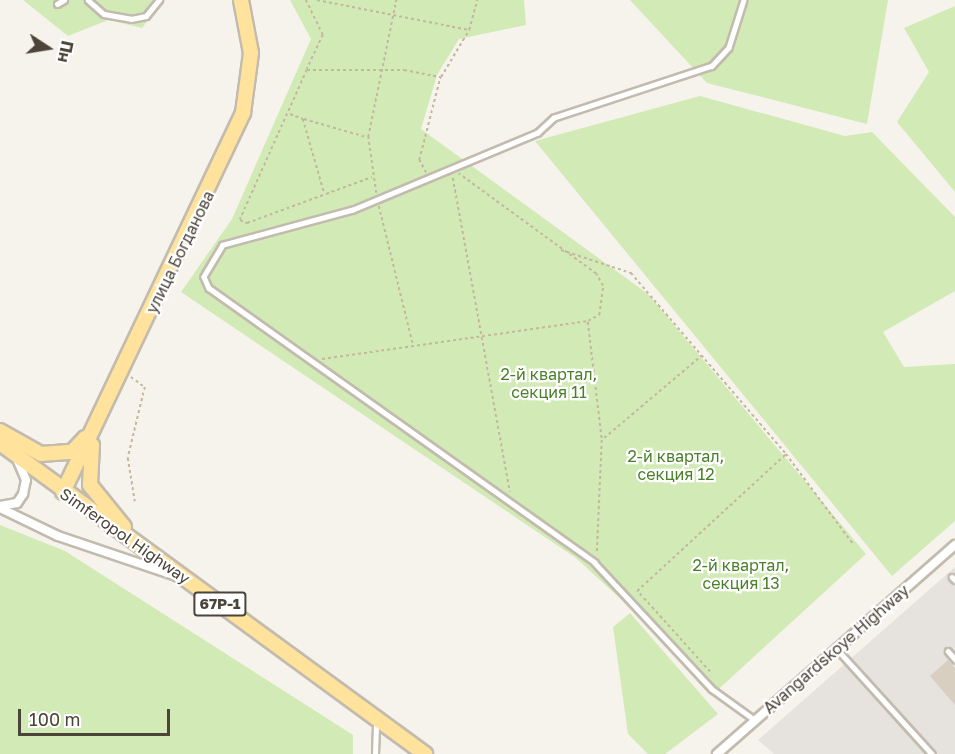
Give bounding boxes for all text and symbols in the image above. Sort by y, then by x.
north arrow [18,18,78,78]
text: Пн [54,39,78,64]
street label: улица Богданова [142,188,218,316]
park label: 2-й квартал, секция 11 [501,364,597,402]
park label: 2-й квартал, секция 12 [628,446,724,484]
street label: Simferopol Highway [56,484,194,588]
park label: 2-й квартал, секция 13 [693,555,789,593]
street label: Avangardskoye Highway [759,581,913,717]
road number: 67Р-1 [193,592,247,616]
scale bar [21,697,172,735]
text: 100 m [29,708,80,730]

